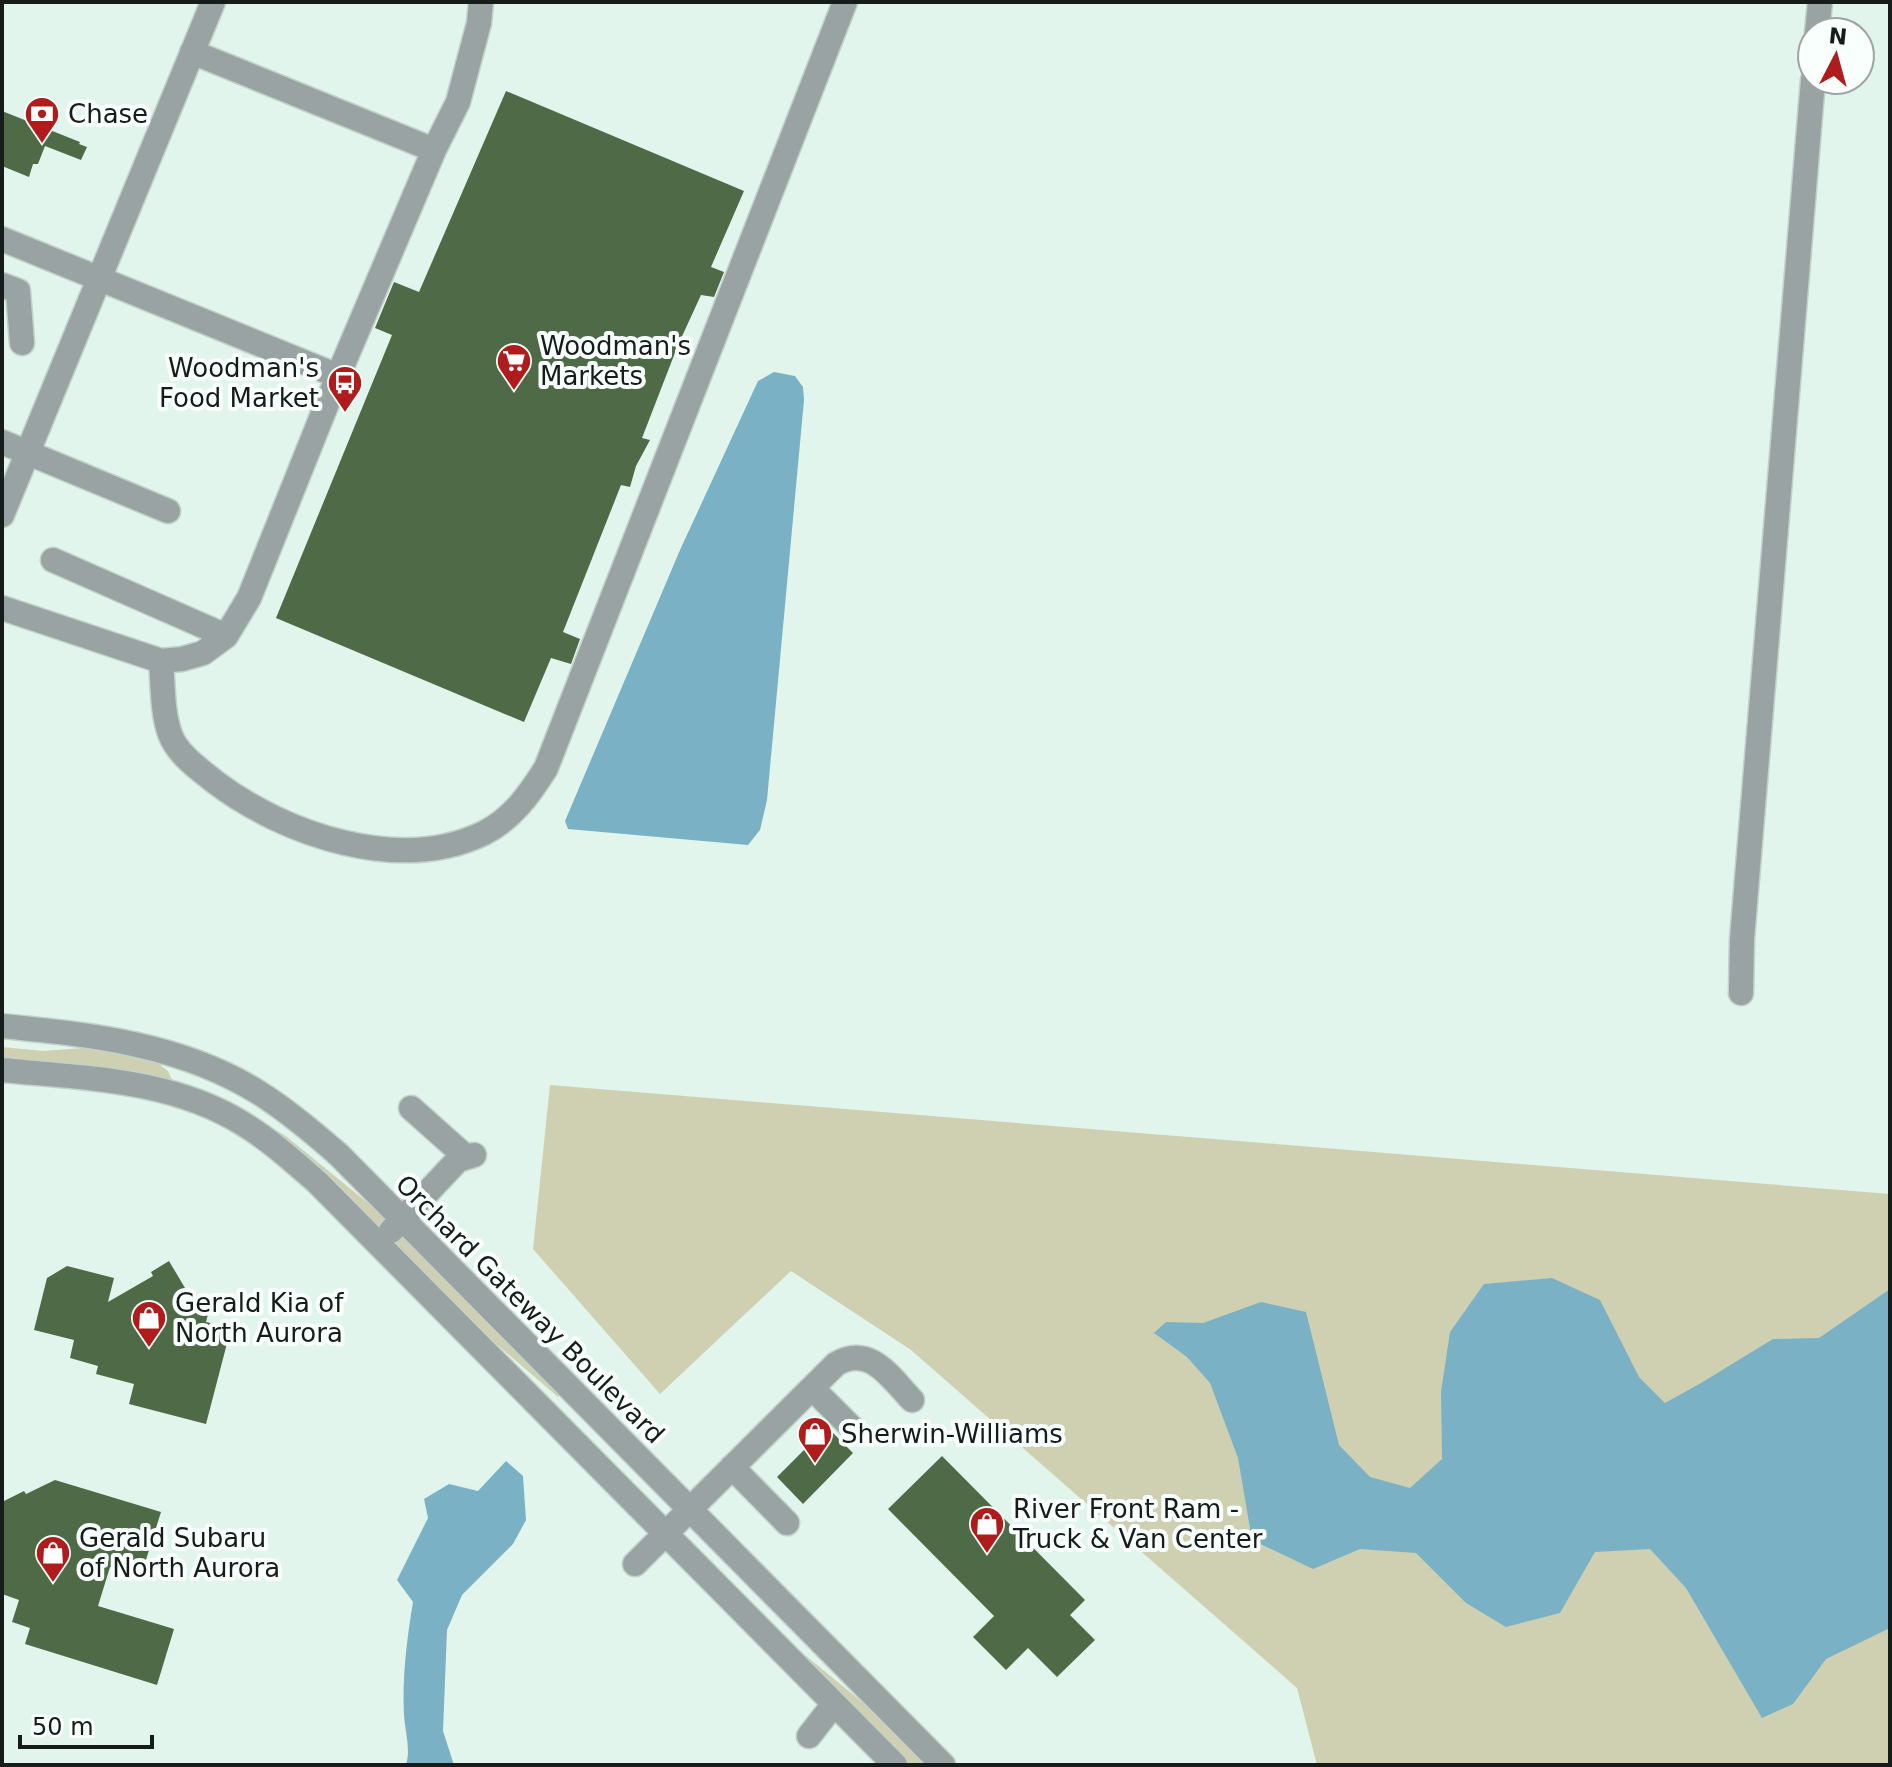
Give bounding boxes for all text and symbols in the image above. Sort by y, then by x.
north arrow [1796,16,1876,96]
text: N [1828,23,1849,50]
bank icon: Chase [23,95,61,145]
place label: Chase [68,99,148,129]
place label: Woodman's Markets [540,331,691,391]
supermarket icon: Woodman's Markets [495,342,533,392]
place label: Woodman's Food Market [159,353,319,413]
bus stop icon: Woodman's Food Market [326,364,364,414]
street label: Orchard Gateway Boulevard [390,1169,670,1449]
place label: Gerald Kia of North Aurora [175,1288,344,1348]
shop icon: Gerald Kia of North Aurora [130,1299,168,1349]
shop icon: Sherwin-Williams [796,1415,834,1465]
place label: Sherwin-Williams [841,1419,1063,1449]
place label: River Front Ram - Truck & Van Center [1012,1494,1263,1554]
shop icon: River Front Ram - Truck & Van Center [968,1505,1006,1555]
place label: Gerald Subaru of North Aurora [79,1523,280,1583]
shop icon: Gerald Subaru of North Aurora [34,1534,72,1584]
scale bar [20,1699,152,1749]
text: 50 m [32,1713,94,1741]

